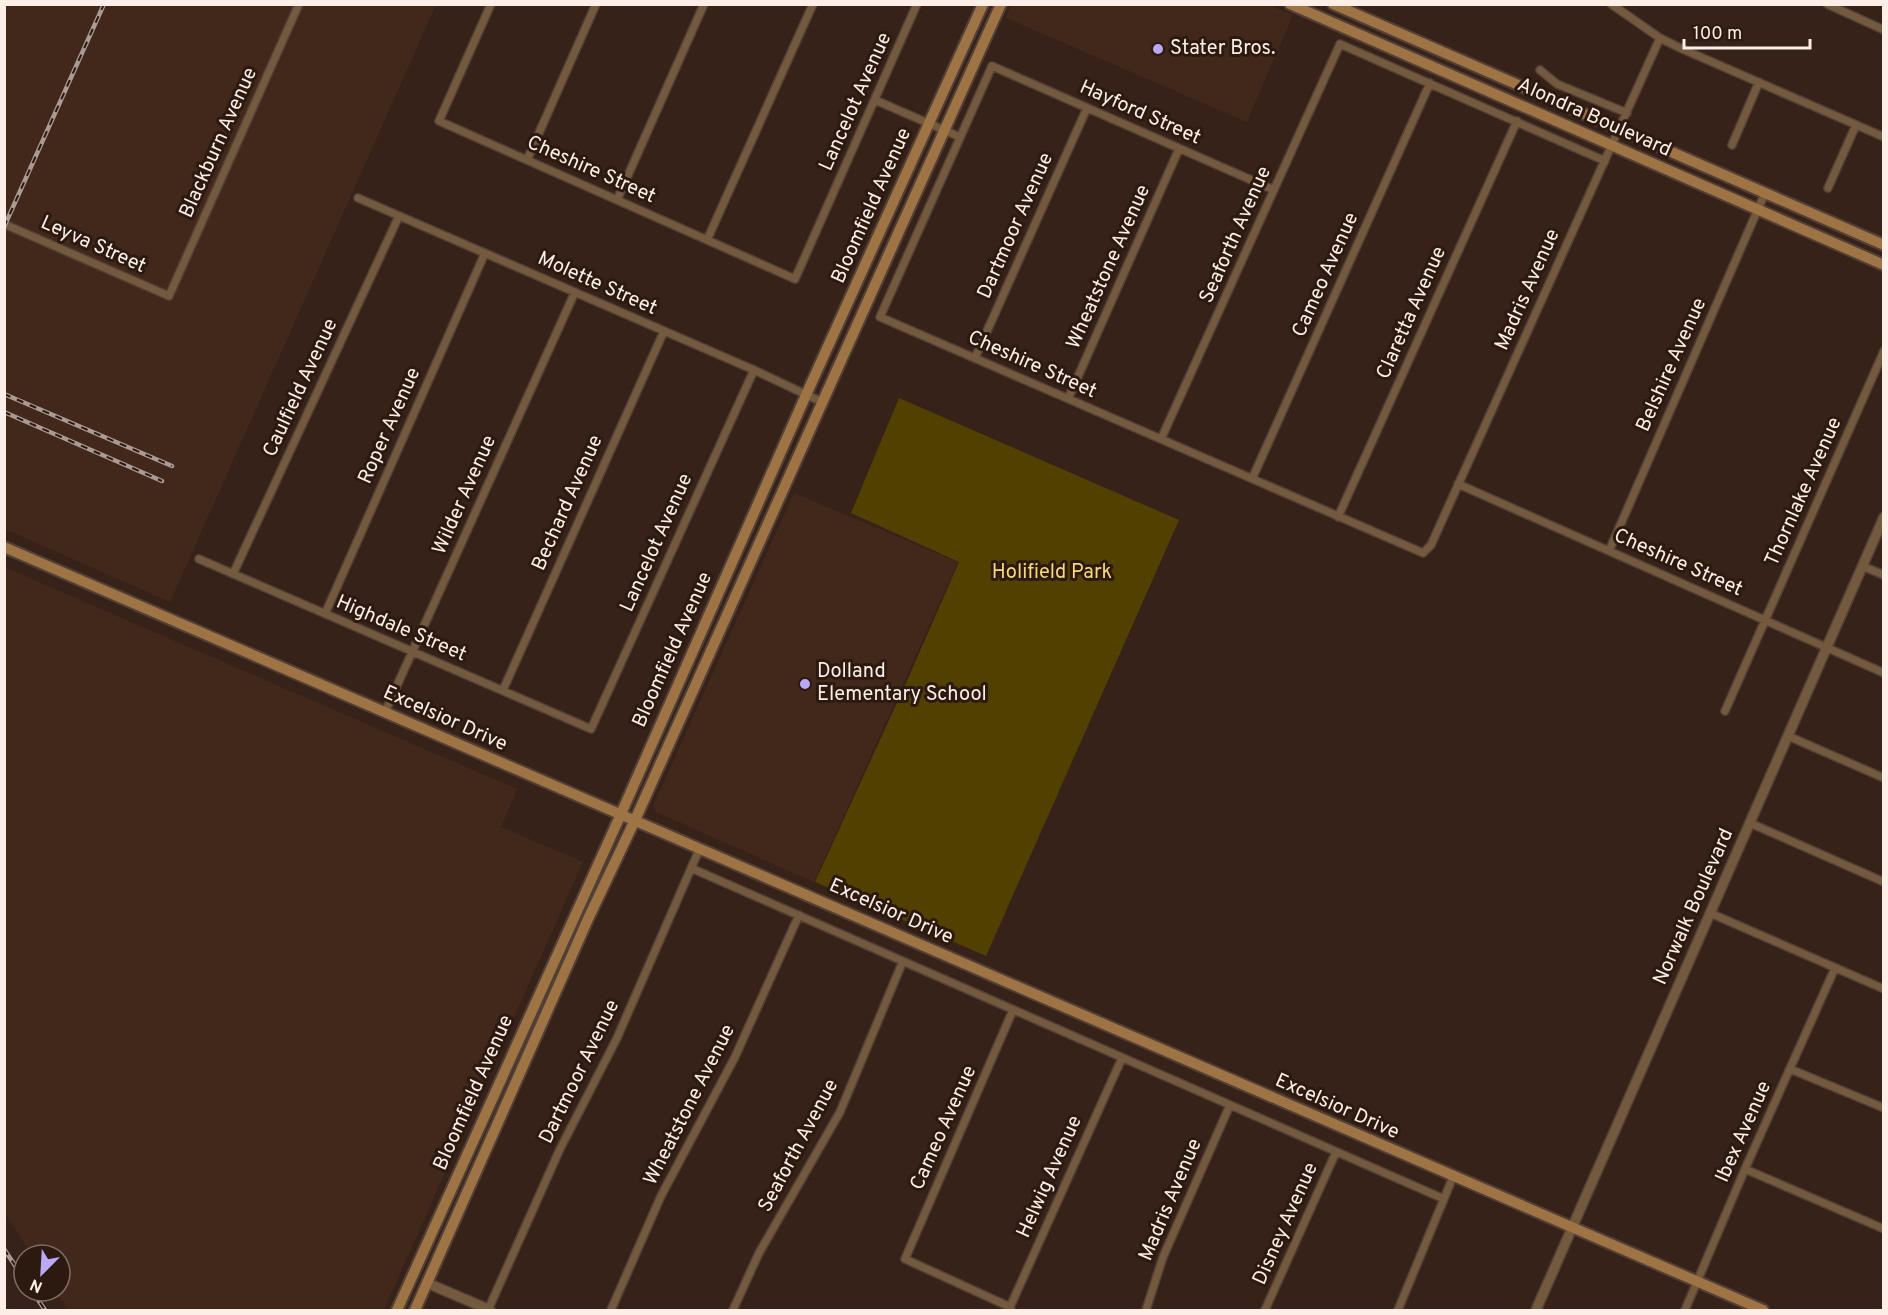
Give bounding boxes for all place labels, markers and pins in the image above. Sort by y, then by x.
place label: Stater Bros. [1170,36,1275,62]
marker: Stater Bros. [1151,42,1165,56]
place label: Dolland Elementary School [817,659,987,708]
marker: Dolland Elementary School [798,677,812,691]

